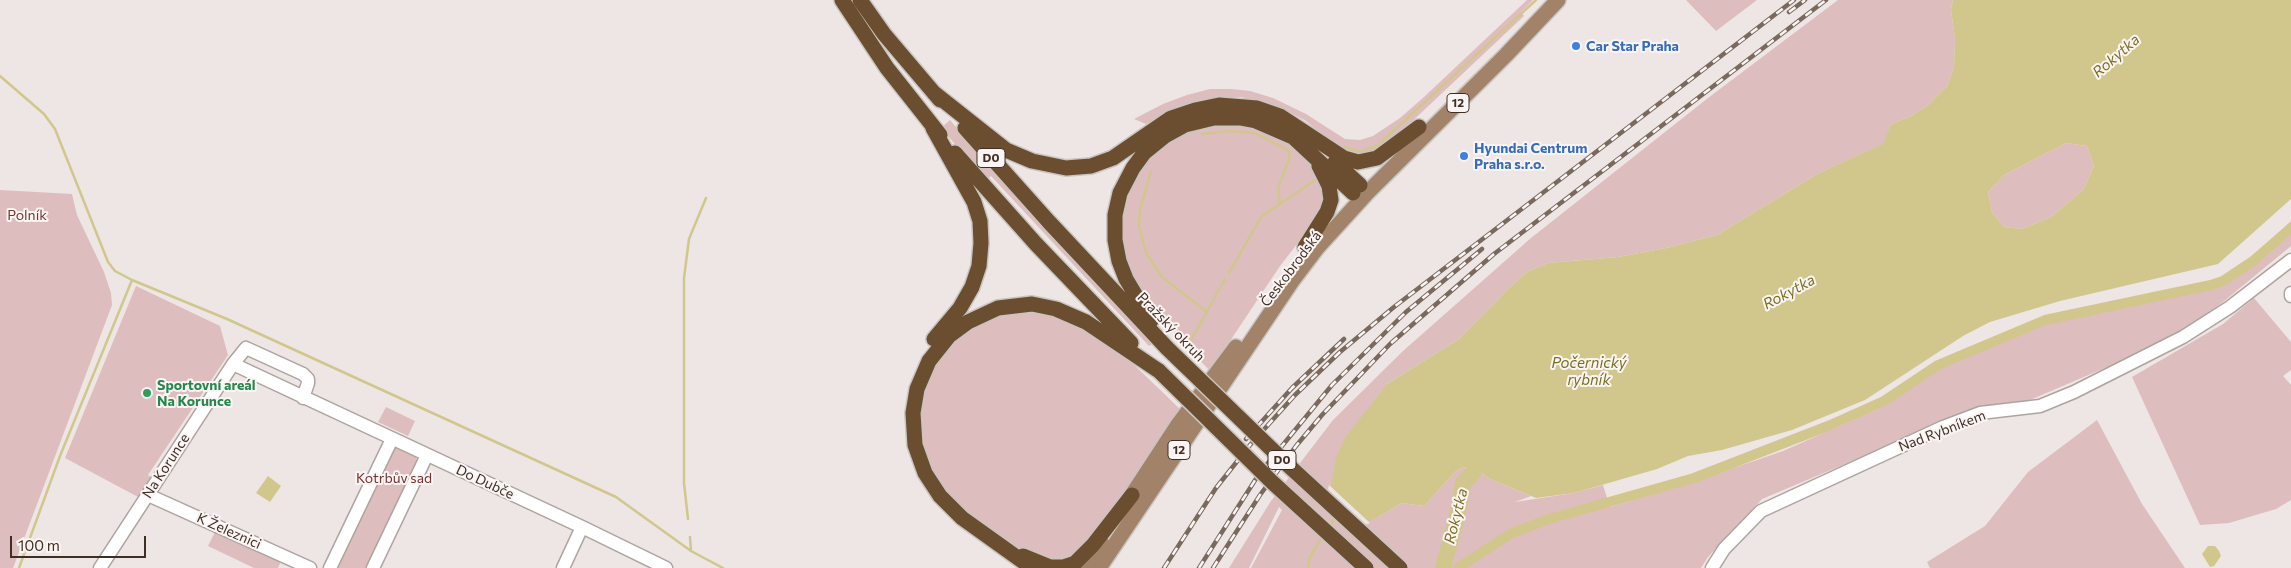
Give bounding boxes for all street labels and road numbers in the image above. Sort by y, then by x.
road number: 12 [1447,94,1469,112]
road number: D0 [977,148,1005,168]
street label: Českobrodská [1257,228,1325,310]
street label: Pražský okruh [1134,289,1208,365]
street label: Nad Rybníkem [1896,407,1988,455]
street label: Na Korunce [139,431,193,501]
road number: 12 [1168,440,1190,460]
road number: D0 [1268,450,1296,470]
street label: Do Dubče [453,461,517,503]
street label: K Železnici [194,509,264,553]

